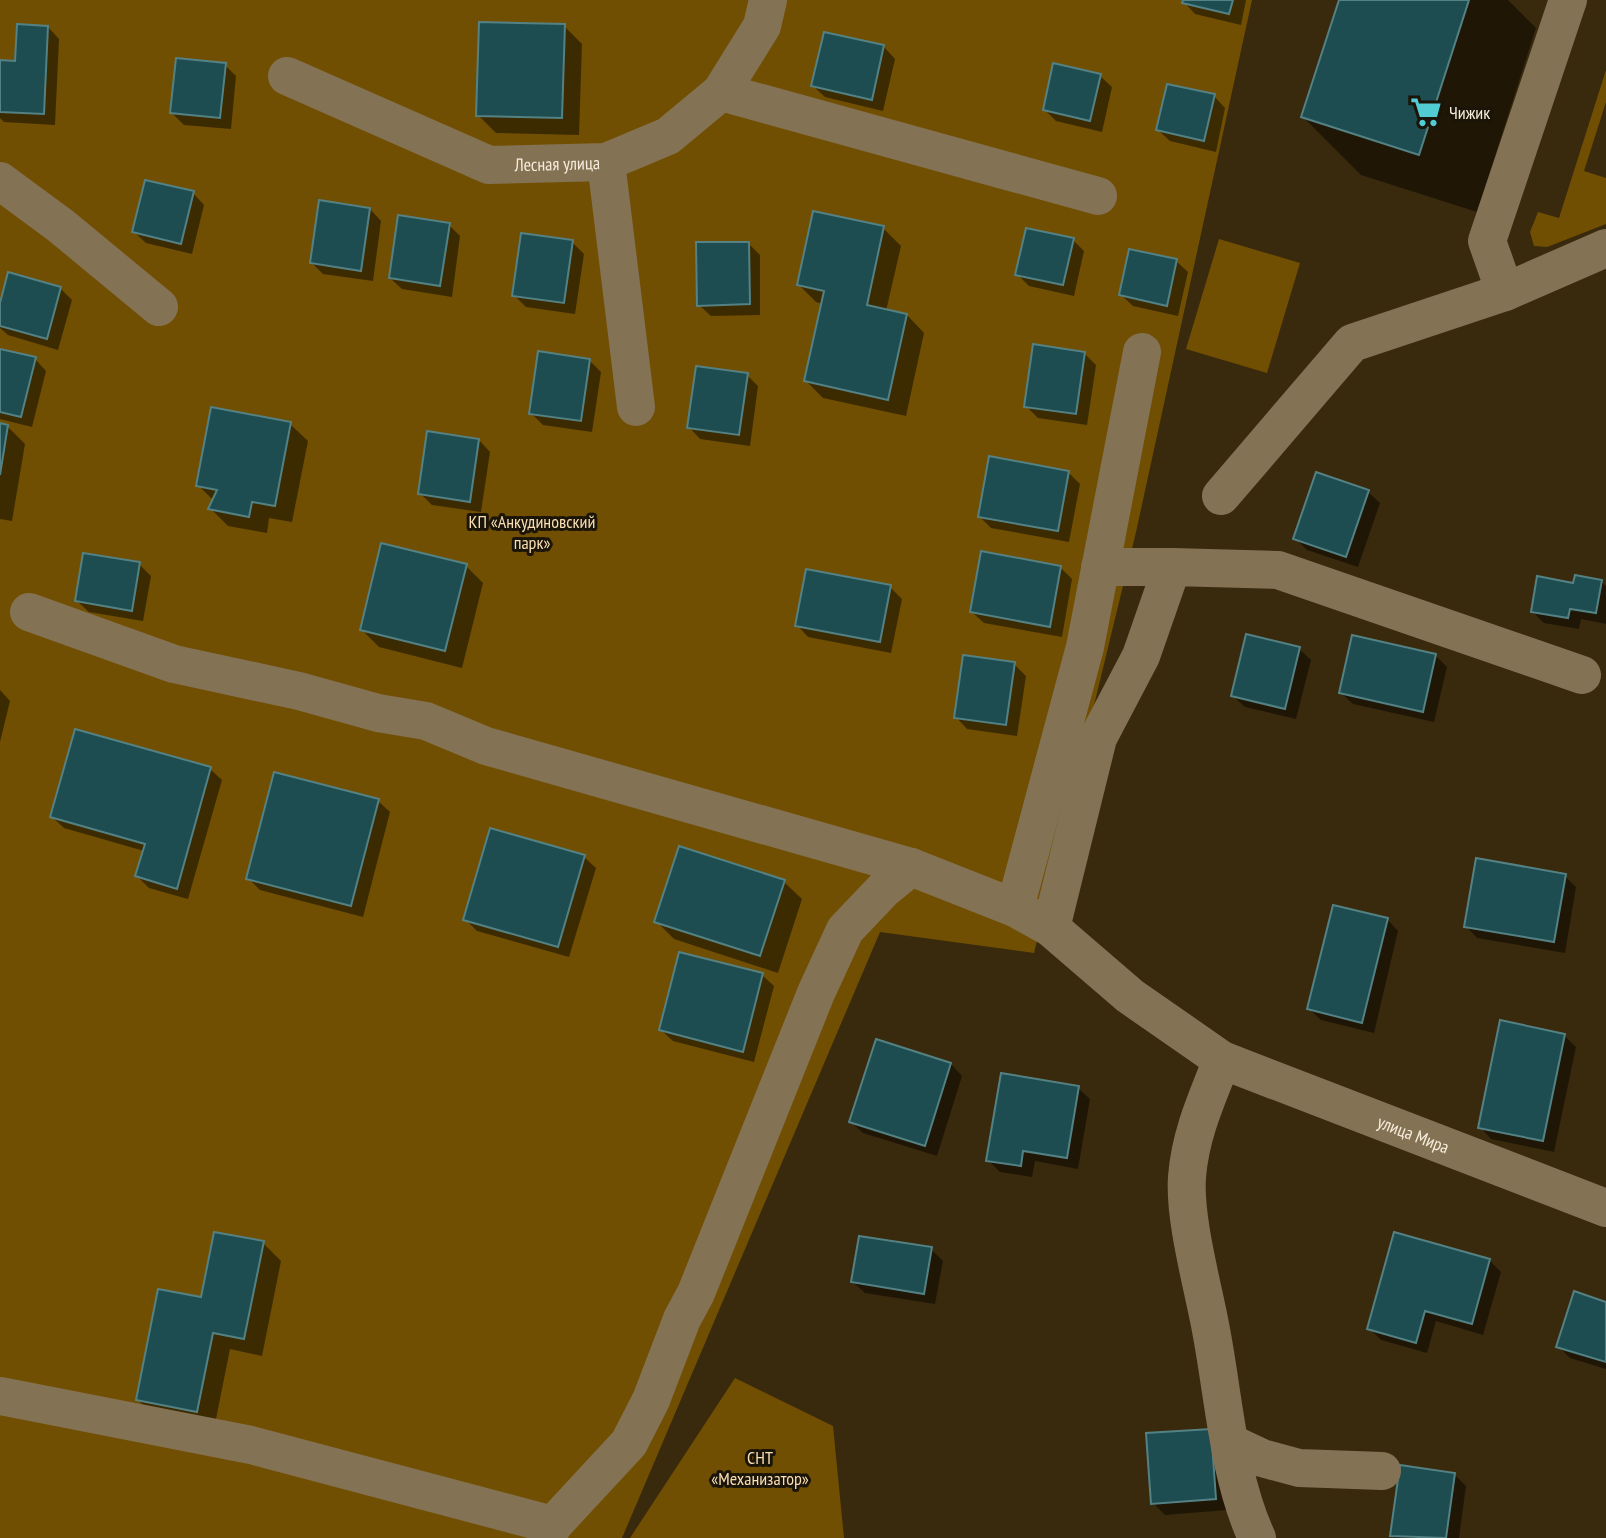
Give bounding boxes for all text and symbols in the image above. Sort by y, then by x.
supermarket icon: Чижик [1409,95,1443,129]
place label: Чижик [1449,101,1490,124]
street label: Лесная улица [513,151,600,176]
park label: КП «Анкудиновский парк» [469,510,595,554]
street label: улица Мира [1374,1110,1453,1158]
park label: СНТ «Механизатор» [711,1446,809,1490]

